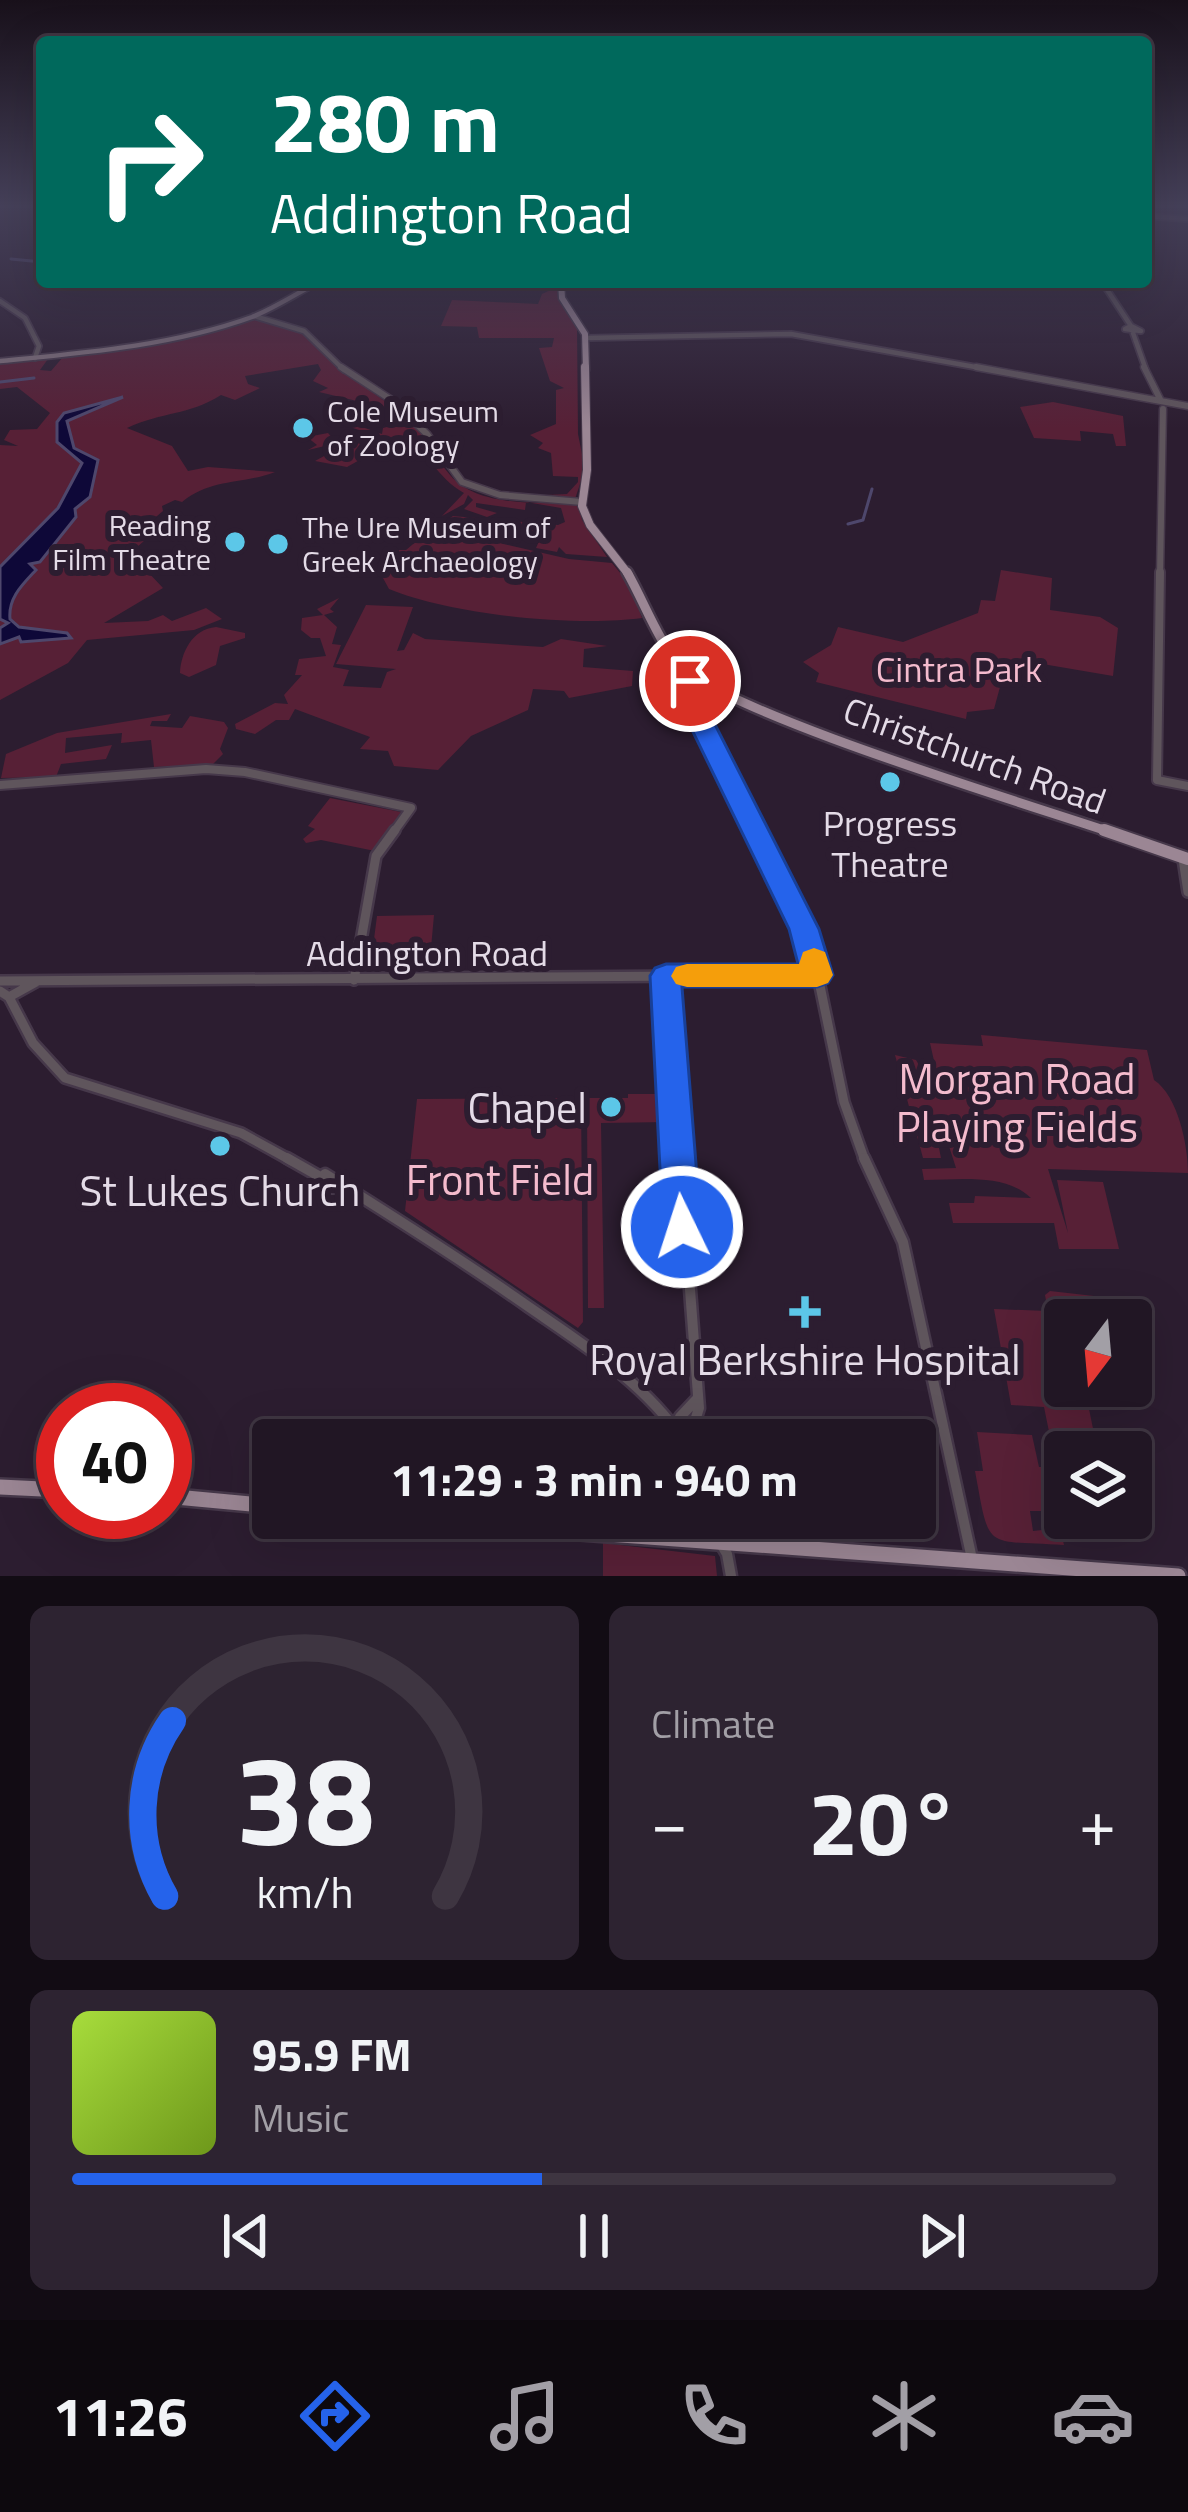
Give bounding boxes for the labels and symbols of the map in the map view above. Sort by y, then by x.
place label: Cole Museum of Zoology [327,388,499,468]
marker: Cole Museum of Zoology [290,415,316,441]
place label: Reading Film Theatre [52,502,211,582]
place label: The Ure Museum of Greek Archaeology [302,504,550,584]
marker: Reading Film Theatre [222,529,248,555]
marker: The Ure Museum of Greek Archaeology [265,531,291,557]
pin [639,630,741,732]
park label: Cintra Park [876,641,1042,696]
street label: Christchurch Road [836,682,1114,828]
marker: Progress Theatre [877,769,903,795]
place label: Progress Theatre [823,795,957,891]
street label: Addington Road [306,925,548,980]
park label: Morgan Road Playing Fields [896,1046,1138,1158]
place label: Chapel [468,1075,587,1139]
marker: Chapel [598,1094,624,1120]
marker: St Lukes Church [207,1133,233,1159]
park label: Front Field [406,1147,594,1211]
place label: St Lukes Church [80,1158,360,1222]
position arrow [619,1164,745,1290]
marker: Royal Berkshire Hospital [789,1296,821,1328]
north arrow [1044,1299,1152,1407]
place label: Royal Berkshire Hospital [589,1327,1021,1391]
speed limit sign: 40 [36,1383,192,1539]

